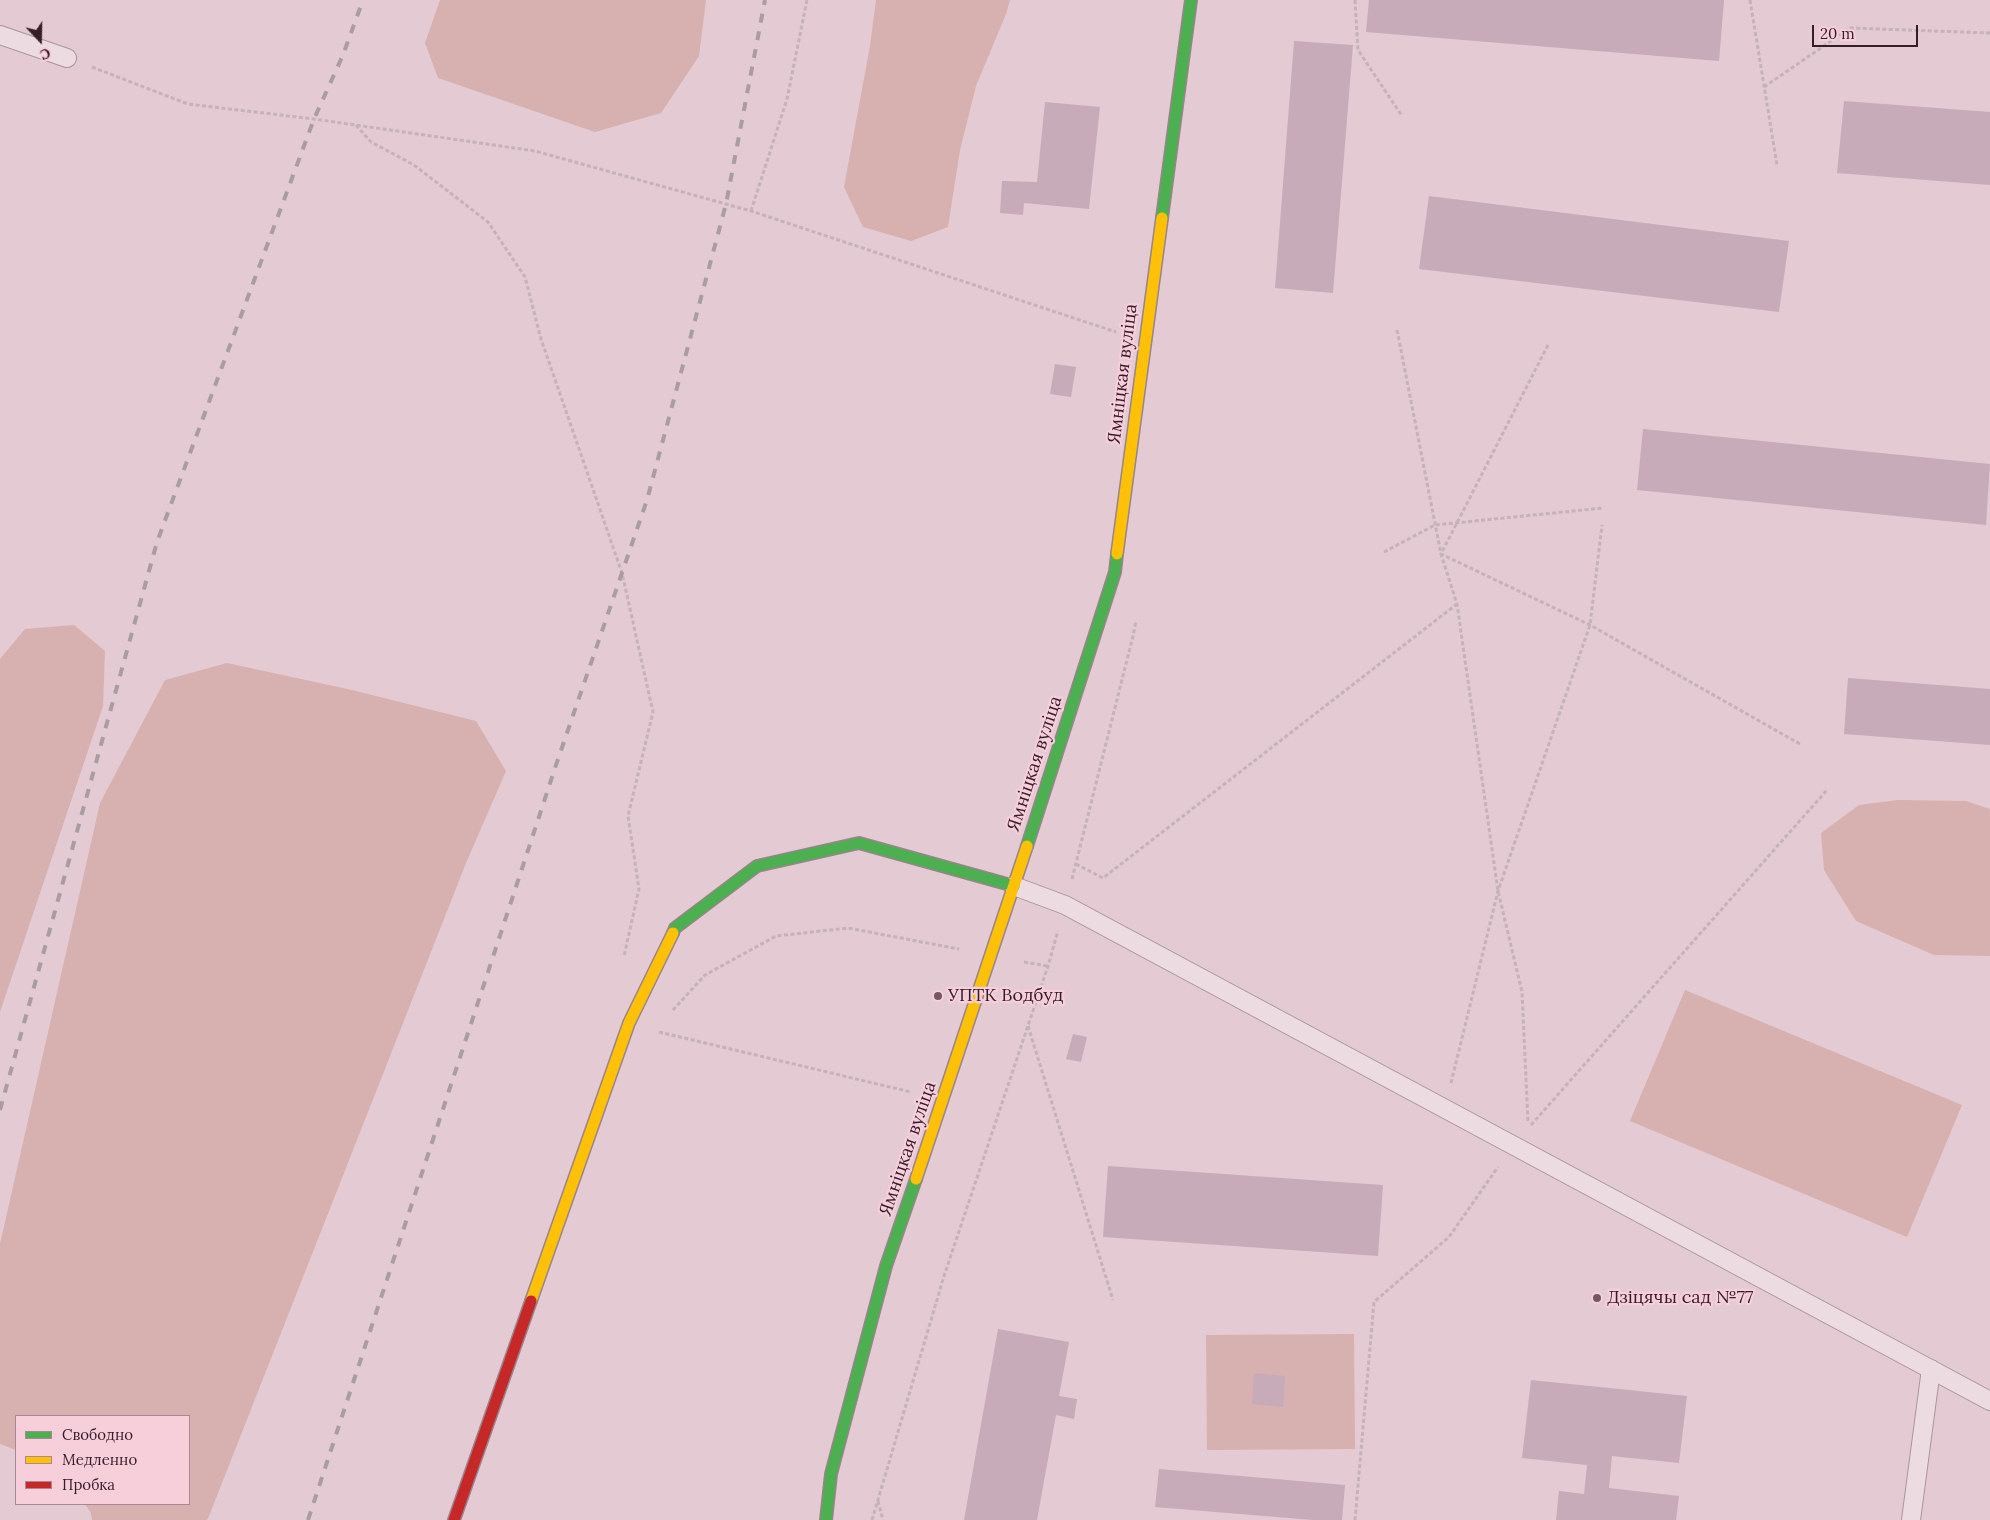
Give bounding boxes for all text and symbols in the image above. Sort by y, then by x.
north arrow [15,15,65,65]
scale bar [1815,15,1921,47]
text: 20 m [1820,24,1855,43]
text: С [38,44,53,64]
street label: Ямніцкая вуліца [1104,303,1142,445]
street label: Ямніцкая вуліца [1003,694,1067,834]
place label: УПТК Водбуд [948,985,1063,1007]
marker: УПТК Водбуд [932,990,944,1002]
street label: Ямніцкая вуліца [875,1079,941,1219]
place label: Дзіцячы сад №77 [1607,1287,1753,1309]
marker: Дзіцячы сад №77 [1591,1292,1603,1304]
legend [15,1415,190,1505]
text: Свободно [62,1425,133,1444]
text: Медленно [62,1450,137,1469]
text: Пробка [62,1475,115,1494]

